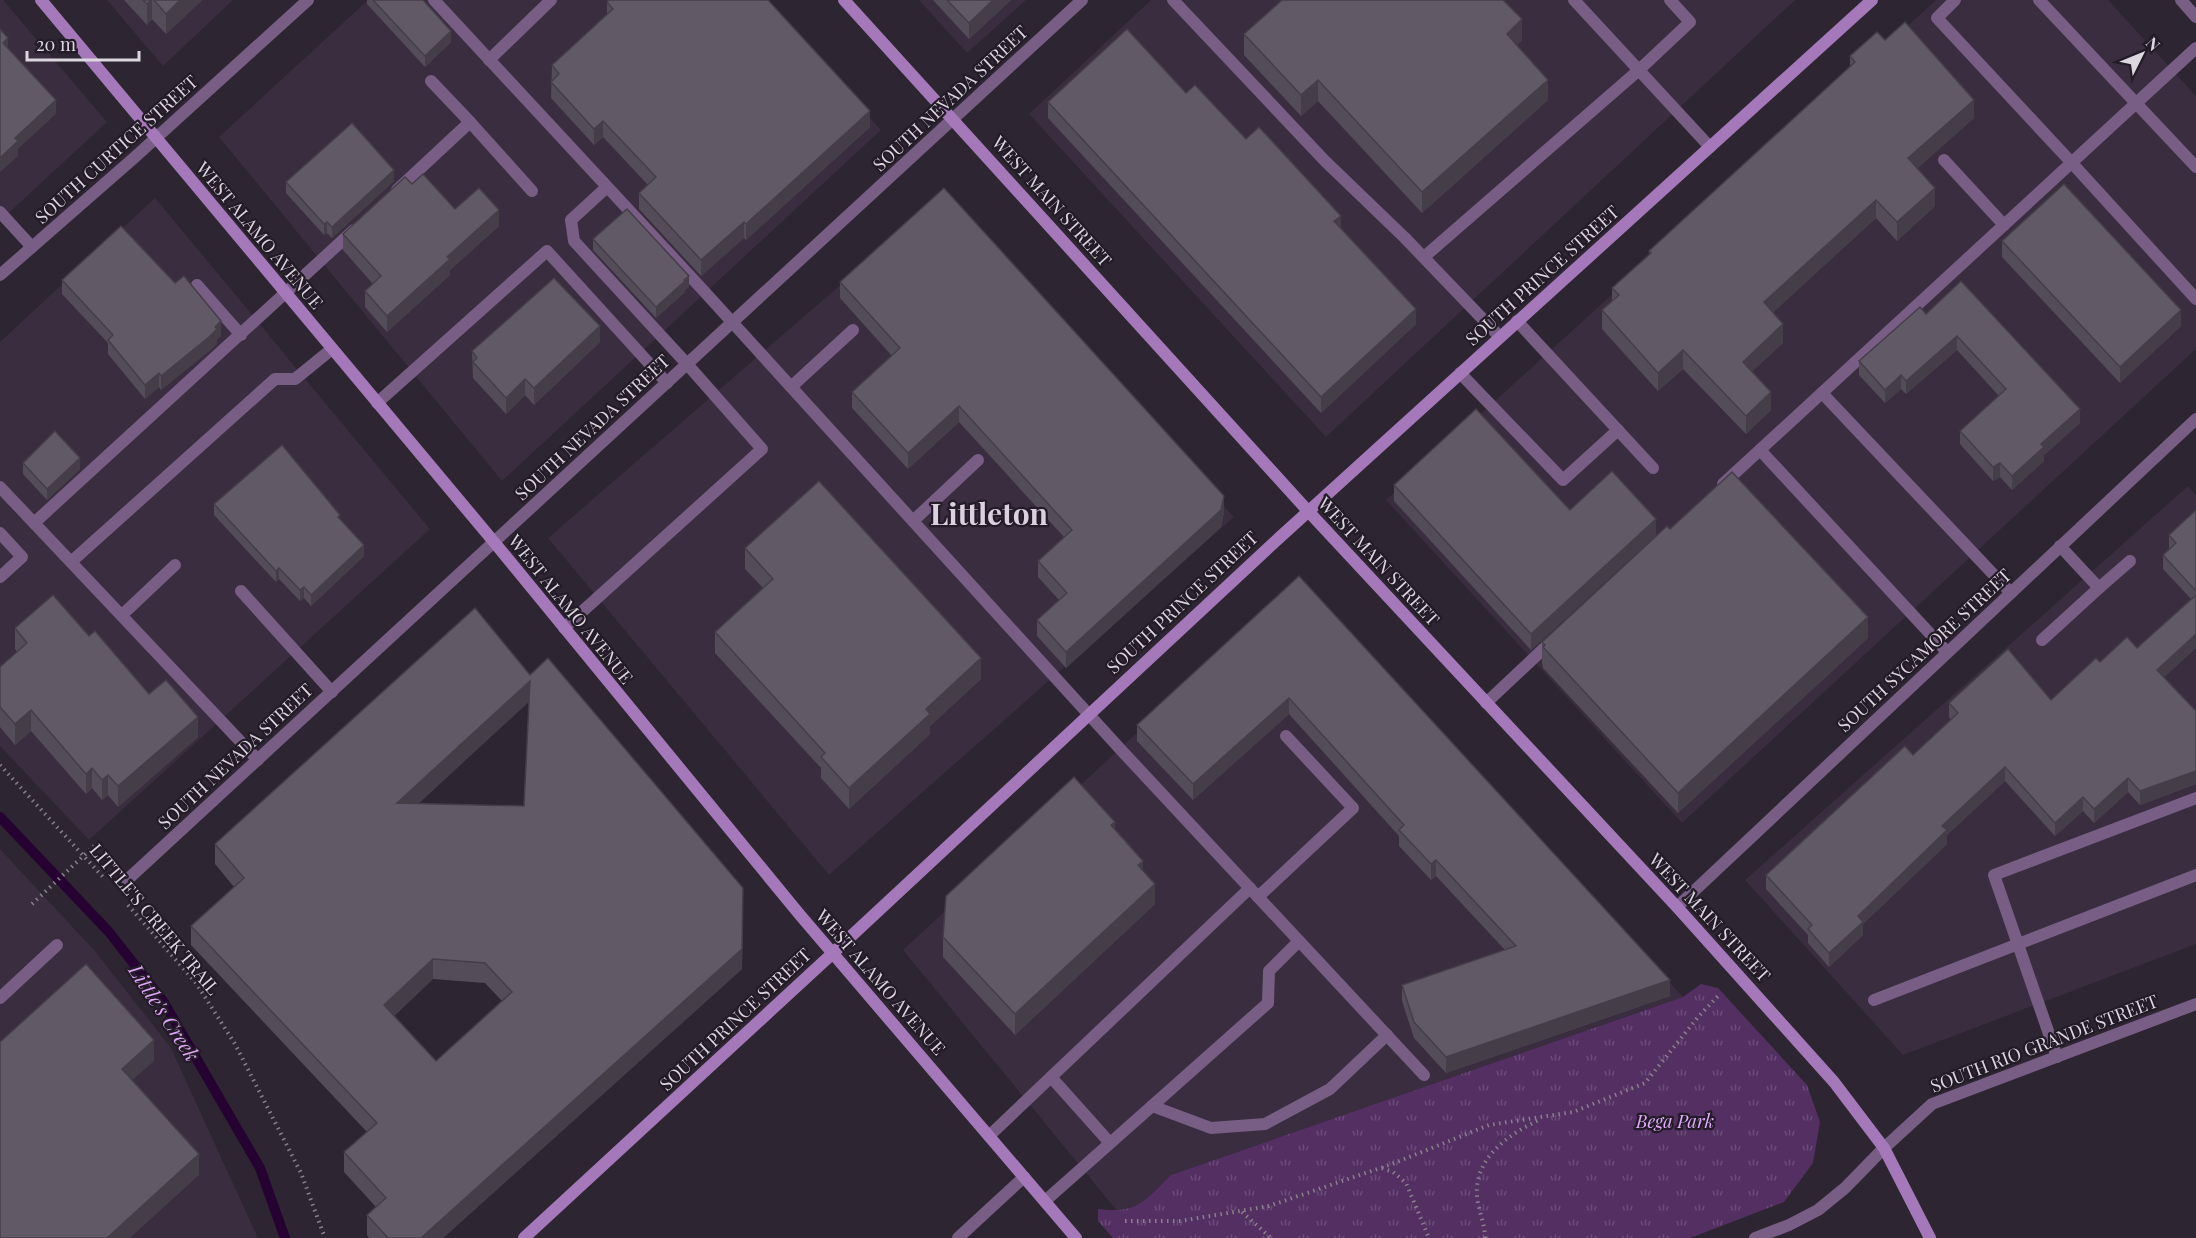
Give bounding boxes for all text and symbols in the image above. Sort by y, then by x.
street label: SOUTH NEVADA STREET [867,20,1033,176]
scale bar [27,24,140,62]
north arrow [2112,24,2172,84]
text: 20 m [36,32,76,56]
text: N [2142,32,2165,55]
street label: SOUTH CURTICE STREET [29,69,203,229]
street label: WEST MAIN STREET [986,130,1117,271]
street label: WEST ALAMO AVENUE [191,155,329,314]
street label: SOUTH PRINCE STREET [1460,200,1624,350]
street label: SOUTH NEVADA STREET [509,349,675,505]
street label: WEST MAIN STREET [1312,491,1445,631]
district label: Littleton [930,493,1049,533]
street label: SOUTH PRINCE STREET [1101,525,1263,679]
street label: WEST ALAMO AVENUE [503,529,639,689]
street label: SOUTH SYCAMORE STREET [1832,563,2016,737]
street label: SOUTH NEVADA STREET [152,678,318,834]
street label: LITTLE'S CREEK TRAIL [85,838,226,1000]
street label: WEST MAIN STREET [1643,847,1776,987]
street label: WEST ALAMO AVENUE [810,903,951,1060]
street label: SOUTH PRINCE STREET [654,942,816,1096]
water label: Little's Creek [123,957,206,1066]
street label: SOUTH RIO GRANDE STREET [1927,988,2161,1098]
park label: Bega Park [1635,1109,1714,1133]

